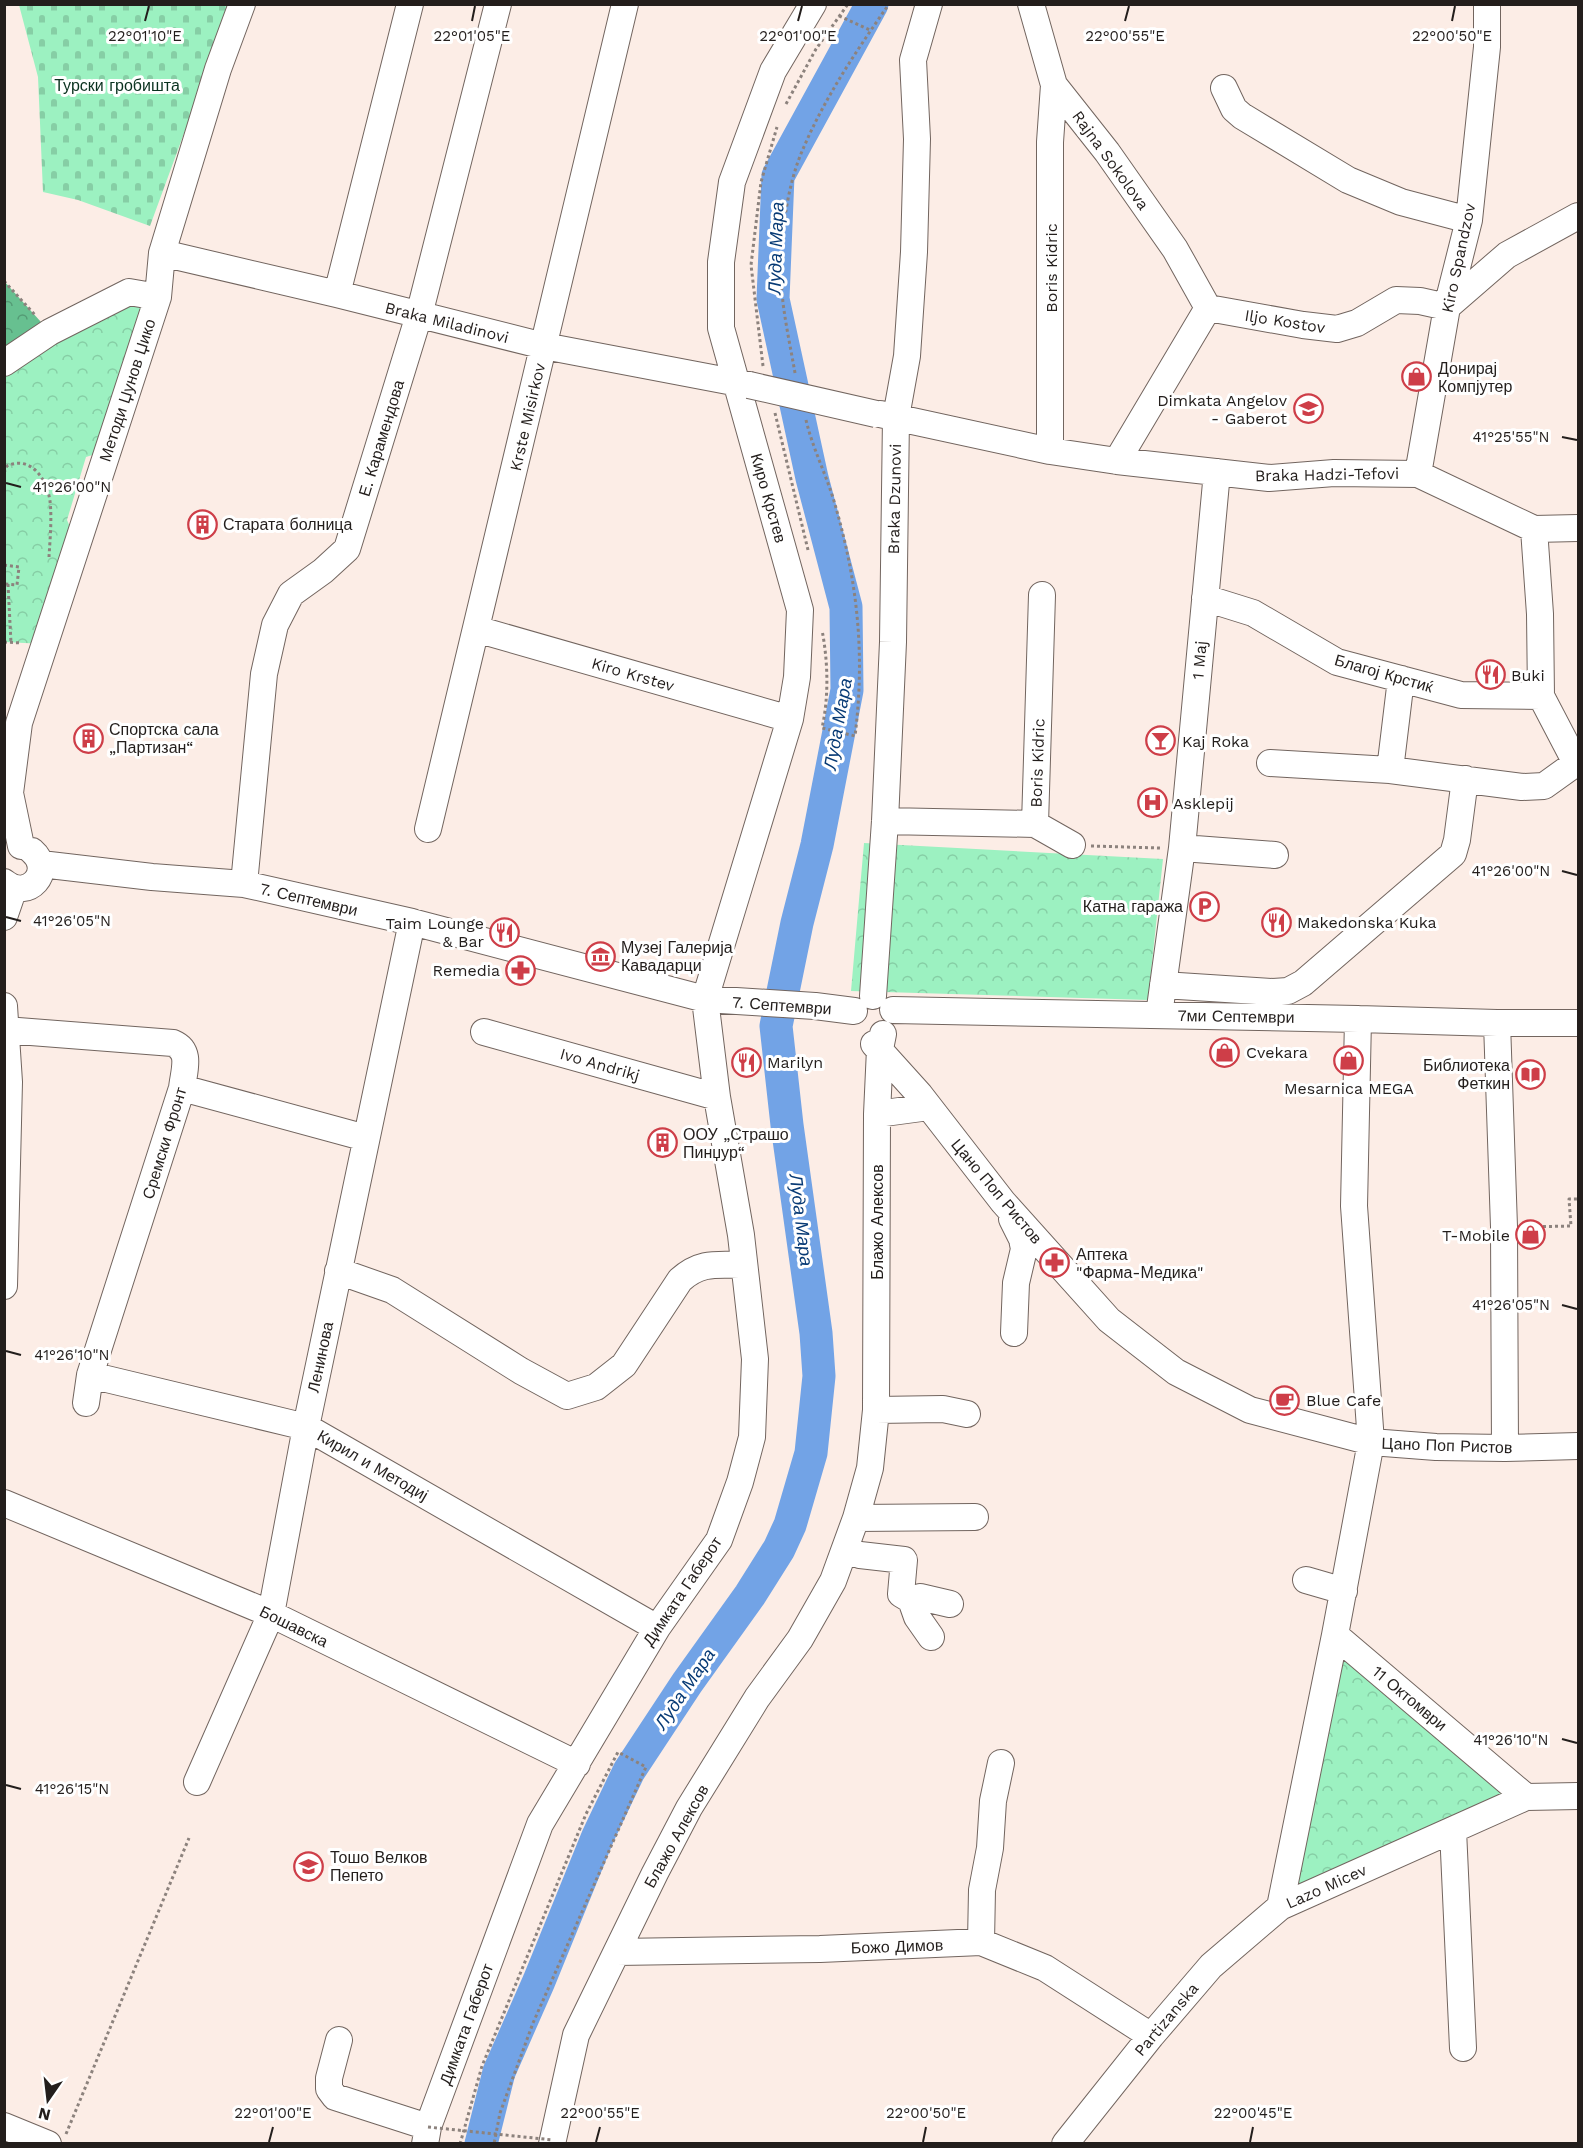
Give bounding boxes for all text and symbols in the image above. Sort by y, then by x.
text: 22°01'10"E [108,27,182,45]
text: 22°01'05"E [434,27,510,45]
text: 22°01'00"E [759,27,837,45]
text: 22°00'55"E [1085,27,1165,45]
text: 22°00'50"E [1412,27,1492,45]
park label: Турски гробишта [54,76,180,95]
street label: Rajna Sokolova [1068,107,1153,214]
water label: Луда Мара [763,201,788,296]
street label: Kiro Spandzov [1438,201,1480,315]
street label: Boris Kidric [1042,223,1061,313]
street label: Braka Miladinovi [383,298,511,347]
street label: Iljo Kostov [1243,306,1327,337]
street label: Методи Џунов Џико [95,316,160,464]
place label: Донирај Компјутер [1438,359,1512,396]
street label: Krste Misirkov [506,361,549,473]
shop icon: Донирај Компјутер [1401,361,1433,393]
street label: Е. Карамендова [355,378,408,499]
place label: Dimkata Angelov - Gaberot [1157,391,1288,428]
school or university icon: Dimkata Angelov - Gaberot [1292,393,1324,425]
text: 41°25'55"N [1472,428,1550,446]
street label: Braka Dzunovi [884,443,905,555]
street label: Киро Крстев [747,451,790,545]
street label: Braka Hadzi-Tefovi [1255,464,1399,485]
text: 41°26'00"N [33,478,111,496]
building icon: Старата болница [186,508,218,540]
place label: Старата болница [223,515,353,534]
street label: 1 Maj [1188,640,1211,680]
street label: Благој Крстиќ [1332,650,1436,697]
street label: Kiro Krstev [589,654,677,696]
restaurant icon: Buki [1474,659,1506,691]
place label: Buki [1511,666,1545,685]
water label: Луда Мара [819,677,856,772]
street label: Boris Kidric [1026,718,1049,808]
place label: Спортска сала „Партизан“ [109,720,219,757]
building icon: Спортска сала „Партизан“ [72,722,104,754]
bar icon: Kaj Roka [1145,725,1177,757]
place label: Kaj Roka [1182,732,1249,751]
hospital icon: Asklepij [1136,787,1168,819]
place label: Asklepij [1173,794,1234,813]
text: 41°26'00"N [1472,862,1550,880]
street label: 7. Септември [258,879,360,920]
parking icon: Катна гаража [1188,890,1220,922]
place label: Катна гаража [1083,897,1183,916]
restaurant icon: Makedonska Kuka [1260,906,1292,938]
text: 41°26'05"N [33,912,111,930]
place label: Makedonska Kuka [1297,913,1437,932]
place label: Taim Lounge & Bar [385,914,484,951]
restaurant icon: Taim Lounge & Bar [489,916,521,948]
place label: Музеј Галерија Кавадарци [621,938,733,975]
museum icon: Музеј Галерија Кавадарци [584,940,616,972]
pharmacy icon: Remedia [505,954,537,986]
place label: Remedia [433,961,500,980]
street label: 7. Септември [732,993,832,1018]
street label: 7ми Септември [1177,1006,1295,1027]
shop icon: Cvekara [1209,1036,1241,1068]
place label: Cvekara [1246,1043,1308,1062]
street label: Ivo Andrikj [558,1044,642,1085]
shop icon: Mesarnica MEGA [1333,1044,1365,1076]
restaurant icon: Marilyn [730,1046,762,1078]
place label: Marilyn [767,1053,823,1072]
place label: Библиотека Феткин [1423,1056,1510,1093]
library icon: Библиотека Феткин [1515,1058,1547,1090]
place label: Mesarnica MEGA [1284,1079,1414,1098]
street label: Сремски Фронт [138,1084,191,1201]
place label: ООУ „Страшо Пинџур“ [683,1125,789,1162]
building icon: ООУ „Страшо Пинџур“ [646,1127,678,1159]
street label: Цано Поп Ристов [947,1135,1046,1248]
street label: Блажо Алексов [868,1164,887,1280]
water label: Луда Мара [785,1172,818,1267]
shop icon: T-Mobile [1515,1219,1547,1251]
place label: T-Mobile [1442,1226,1510,1245]
place label: Аптека "Фарма-Медика" [1076,1245,1204,1282]
pharmacy icon: Аптека "Фарма-Медика" [1039,1247,1071,1279]
text: 41°26'05"N [1472,1296,1550,1314]
street label: Ленинова [304,1320,337,1394]
text: 41°26'10"N [34,1346,110,1364]
cafe icon: Blue Cafe [1269,1384,1301,1416]
place label: Blue Cafe [1306,1391,1381,1410]
street label: Кирил и Методиј [314,1426,431,1505]
street label: Цано Поп Ристов [1381,1434,1513,1457]
street label: Димката Габерот [639,1533,726,1649]
street label: Бошавска [256,1602,331,1651]
water label: Луда Мара [649,1644,719,1734]
street label: 11 Октомври [1369,1662,1451,1735]
text: 41°26'10"N [1473,1731,1549,1749]
text: 41°26'15"N [35,1780,109,1798]
street label: Блажо Алексов [640,1781,713,1891]
place label: Тошо Велков Пепето [330,1848,428,1885]
school or university icon: Тошо Велков Пепето [293,1850,325,1882]
street label: Lazo Micev [1283,1860,1370,1913]
street label: Божо Димов [850,1935,944,1958]
street label: Димката Габерот [436,1960,497,2087]
street label: Partizanska [1130,1979,1203,2060]
north arrow [18,2070,78,2130]
text: N [36,2103,53,2125]
text: 22°01'00"E [234,2104,312,2122]
text: 22°00'55"E [560,2104,640,2122]
text: 22°00'50"E [886,2104,966,2122]
text: 22°00'45"E [1214,2104,1292,2122]

